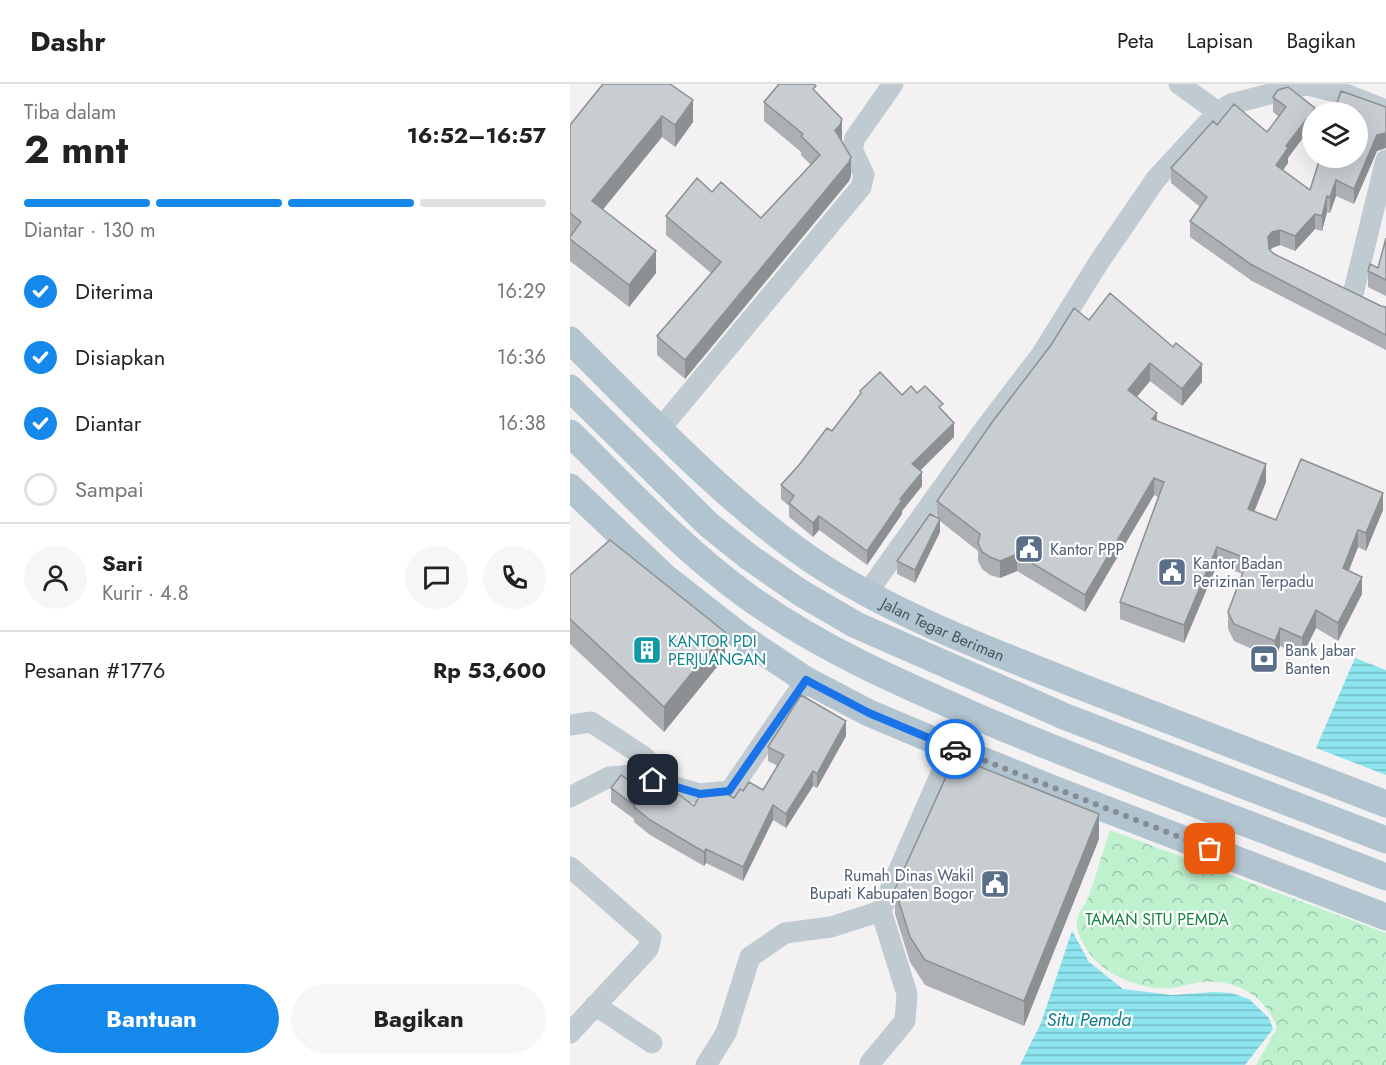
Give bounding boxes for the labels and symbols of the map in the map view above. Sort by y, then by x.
public building icon: Kantor PPP [1013,533,1045,565]
place label: Kantor PPP [1050,538,1125,561]
place label: Kantor Badan Perizinan Terpadu [1193,552,1314,593]
public building icon: Kantor Badan Perizinan Terpadu [1156,556,1188,588]
street label: Jalan Tegar Beriman [876,591,1008,667]
place label: KANTOR PDI PERJUANGAN [668,630,766,671]
building icon: KANTOR PDI PERJUANGAN [631,634,663,666]
place label: Bank Jabar Banten [1285,639,1356,680]
bank icon: Bank Jabar Banten [1248,643,1280,675]
courier [925,719,985,779]
pin [627,754,678,805]
pin [1184,823,1235,874]
place label: Rumah Dinas Wakil Bupati Kabupaten Bogor [810,864,975,905]
public building icon: Rumah Dinas Wakil Bupati Kabupaten Bogor [979,868,1011,900]
park label: TAMAN SITU PEMDA [1085,908,1229,931]
water label: Situ Pemda [1047,1007,1131,1033]

